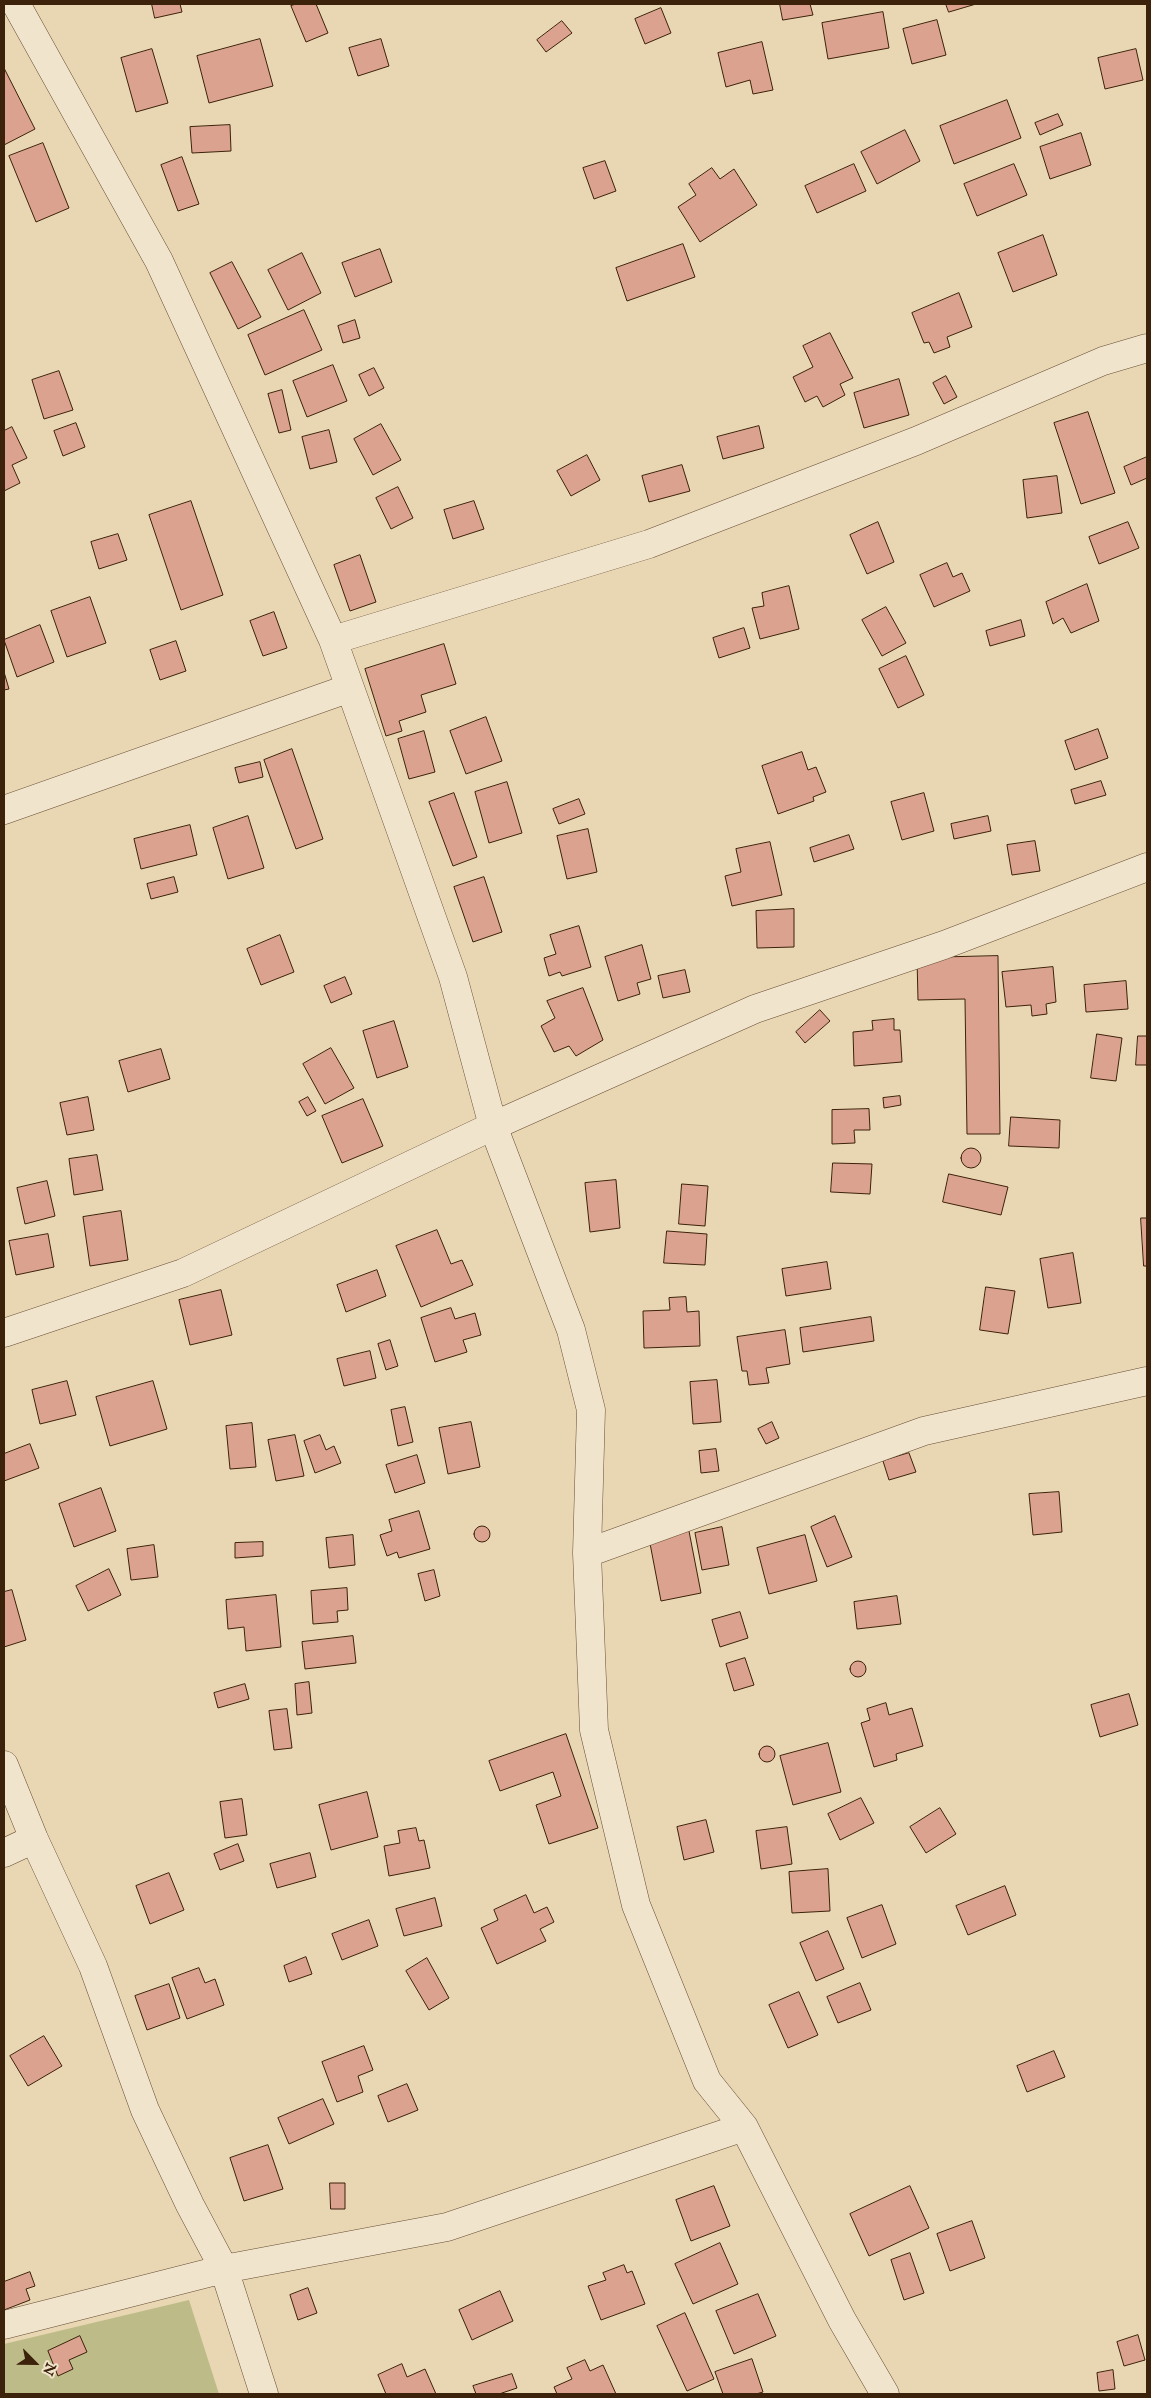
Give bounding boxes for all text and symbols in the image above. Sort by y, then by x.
north arrow [10,2338,60,2388]
text: N [38,2360,59,2378]

